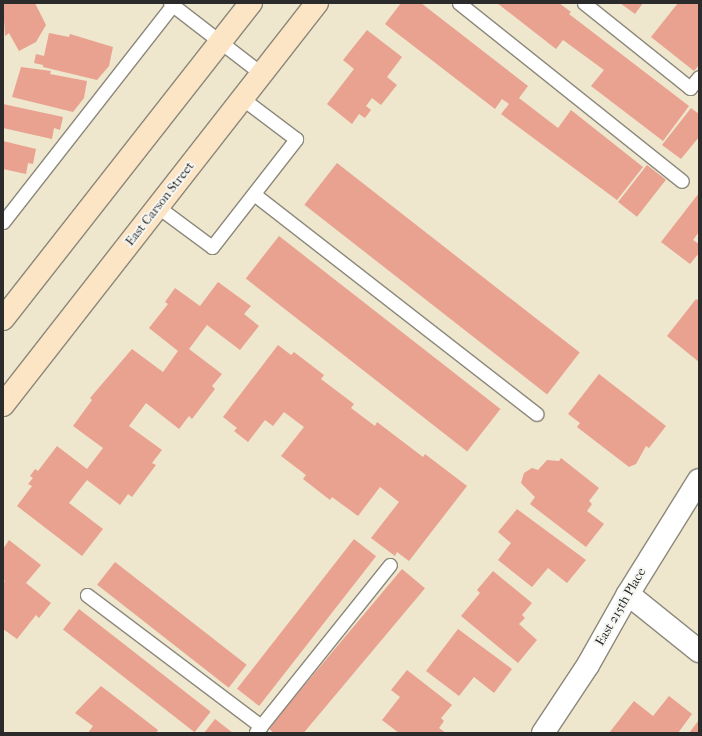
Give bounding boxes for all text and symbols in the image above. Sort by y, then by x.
street label: East Carson Street [122,159,198,249]
street label: East 215th Place [592,565,650,649]

